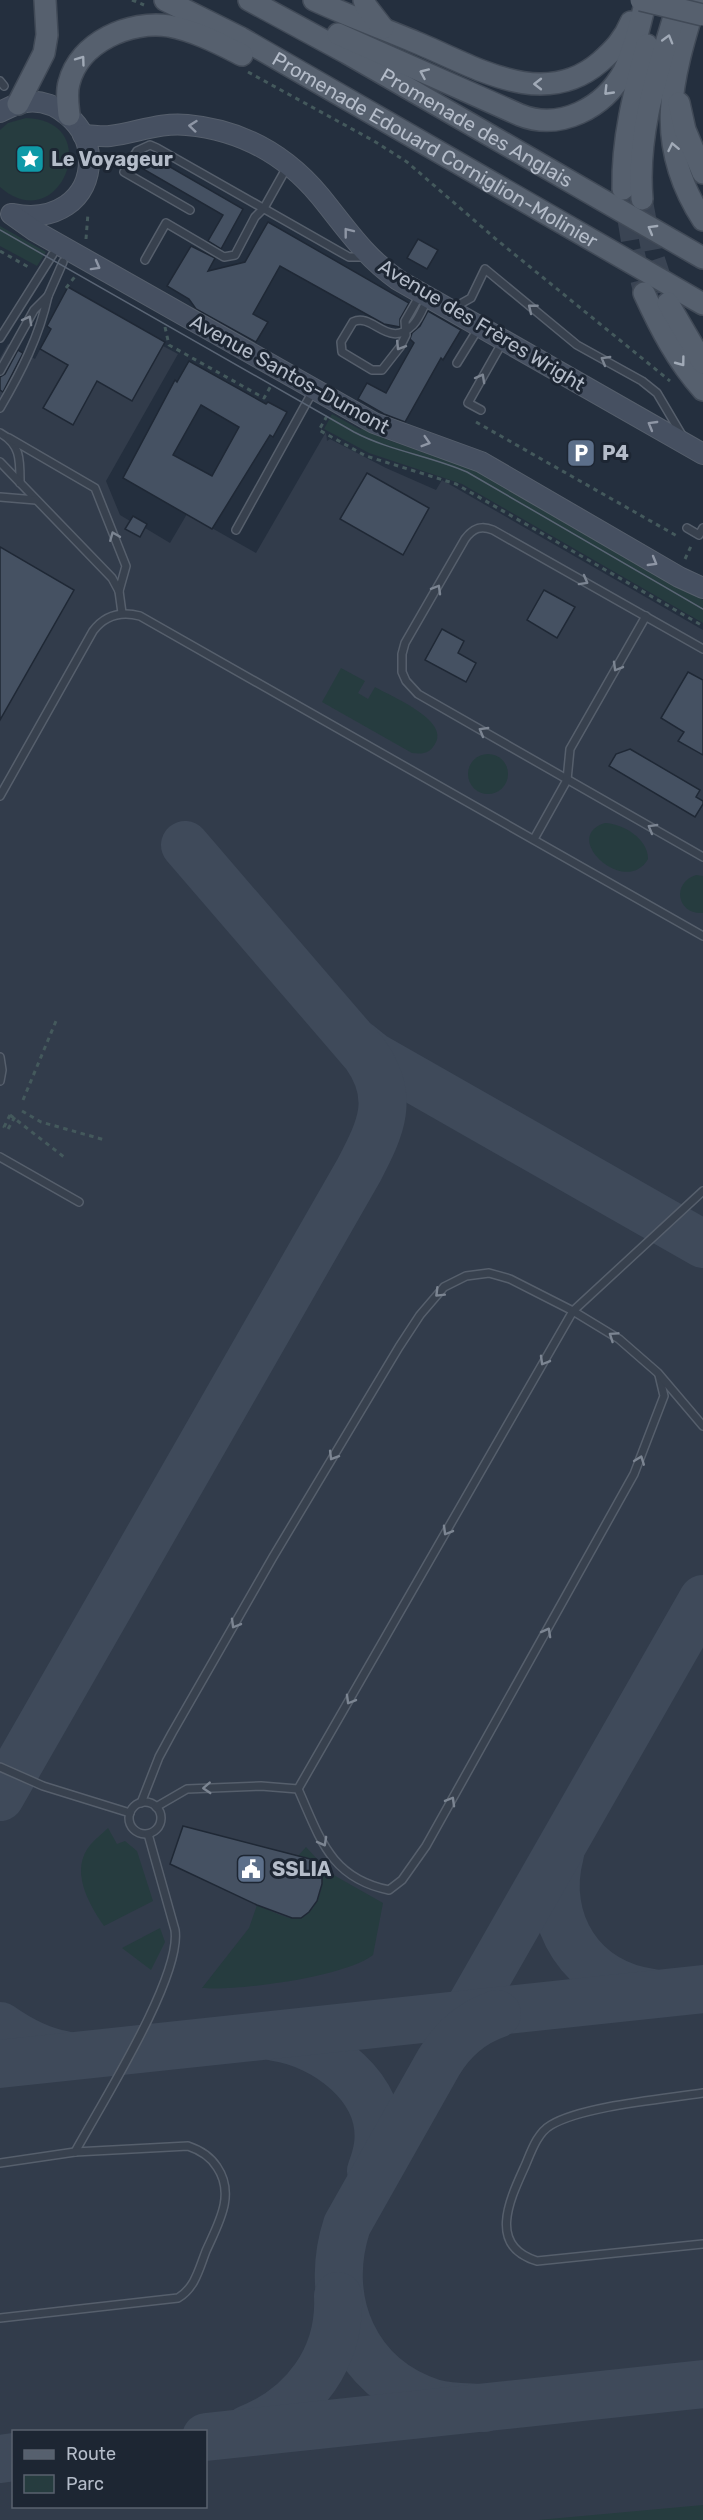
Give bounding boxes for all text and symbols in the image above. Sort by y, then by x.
one-way arrow [661,34,673,45]
street label: Promenade Edouard Corniglion-Molinier [268,47,603,253]
one-way arrow [74,56,85,67]
street label: Promenade des Anglais [376,63,577,192]
one-way arrow [420,68,431,80]
one-way arrow [533,78,542,90]
one-way arrow [604,85,615,95]
one-way arrow [188,120,197,132]
place icon: Le Voyageur [14,143,46,175]
one-way arrow [667,143,680,153]
place label: Le Voyageur [51,147,173,171]
one-way arrow [648,224,658,236]
one-way arrow [344,227,355,238]
street label: Avenue des Frères Wright [374,254,590,396]
one-way arrow [90,259,100,270]
one-way arrow [528,304,539,315]
street label: Avenue Santos-Dumont [186,309,394,439]
one-way arrow [21,316,33,326]
one-way arrow [395,340,407,350]
one-way arrow [674,355,685,366]
one-way arrow [601,356,611,367]
one-way arrow [474,374,486,384]
one-way arrow [648,421,658,432]
one-way arrow [420,435,431,447]
parking icon: P4 [565,437,597,469]
place label: P4 [602,441,629,465]
one-way arrow [109,531,121,542]
one-way arrow [647,555,658,567]
one-way arrow [578,574,588,586]
one-way arrow [429,585,441,595]
one-way arrow [613,661,624,671]
one-way arrow [479,727,489,739]
one-way arrow [648,824,658,835]
one-way arrow [436,1286,447,1297]
one-way arrow [609,1331,619,1343]
one-way arrow [540,1355,551,1366]
one-way arrow [329,1450,341,1460]
one-way arrow [632,1455,645,1466]
one-way arrow [443,1524,454,1535]
one-way arrow [231,1618,242,1628]
one-way arrow [540,1628,551,1638]
one-way arrow [345,1693,357,1704]
one-way arrow [202,1782,211,1795]
one-way arrow [444,1797,455,1808]
one-way arrow [316,1836,327,1846]
public building icon: SSLIA [235,1853,267,1885]
place label: SSLIA [272,1857,332,1881]
legend [12,2430,207,2508]
text: Route [66,2443,116,2465]
text: Parc [66,2473,104,2495]

